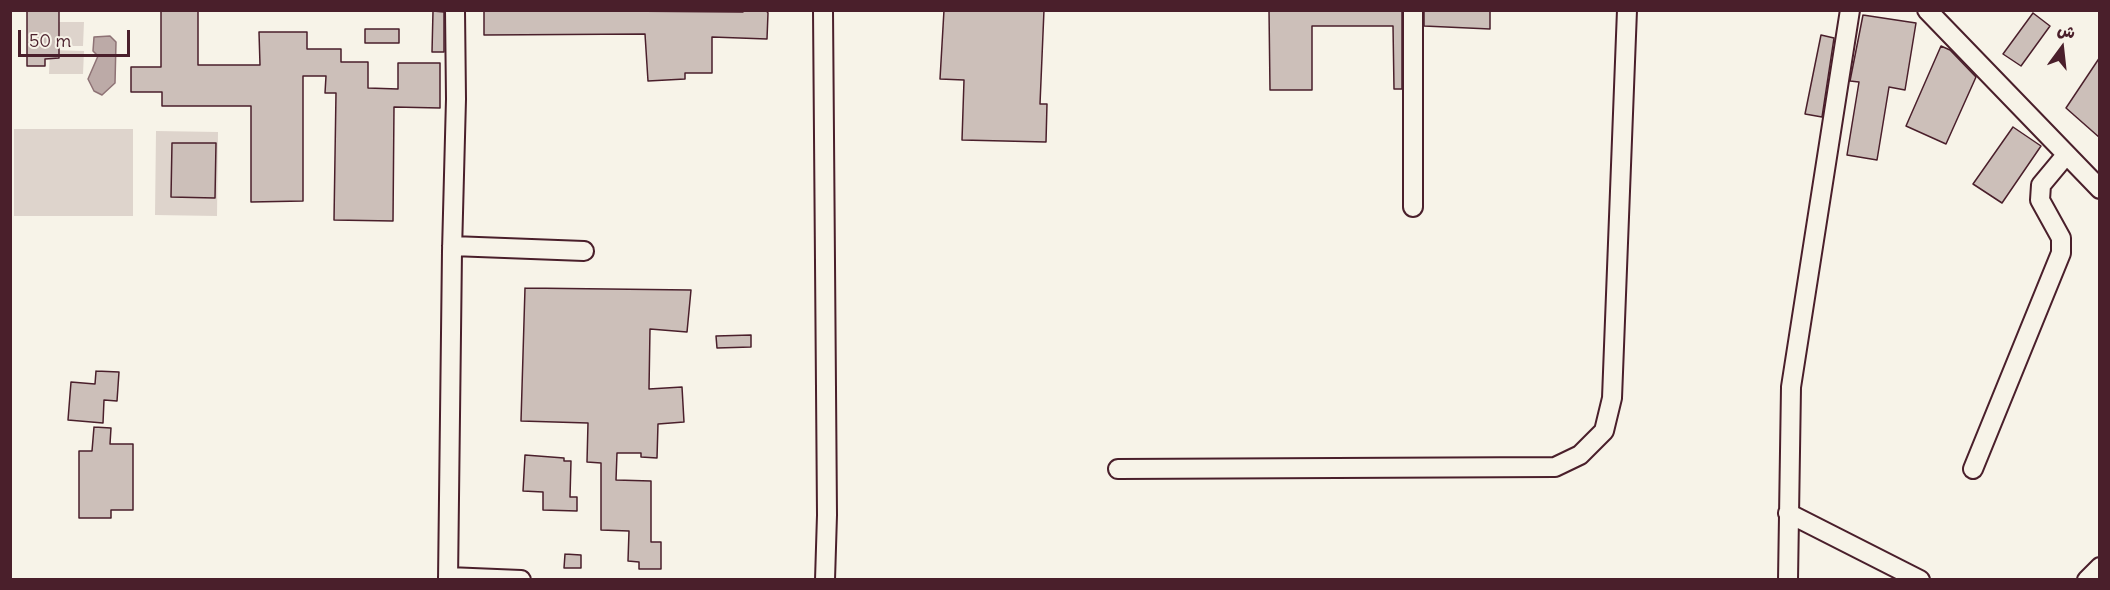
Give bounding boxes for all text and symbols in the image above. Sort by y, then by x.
scale bar [21,18,134,56]
north arrow [2032,18,2092,78]
text: ش [2056,19,2078,43]
text: 50 m [29,29,71,52]

